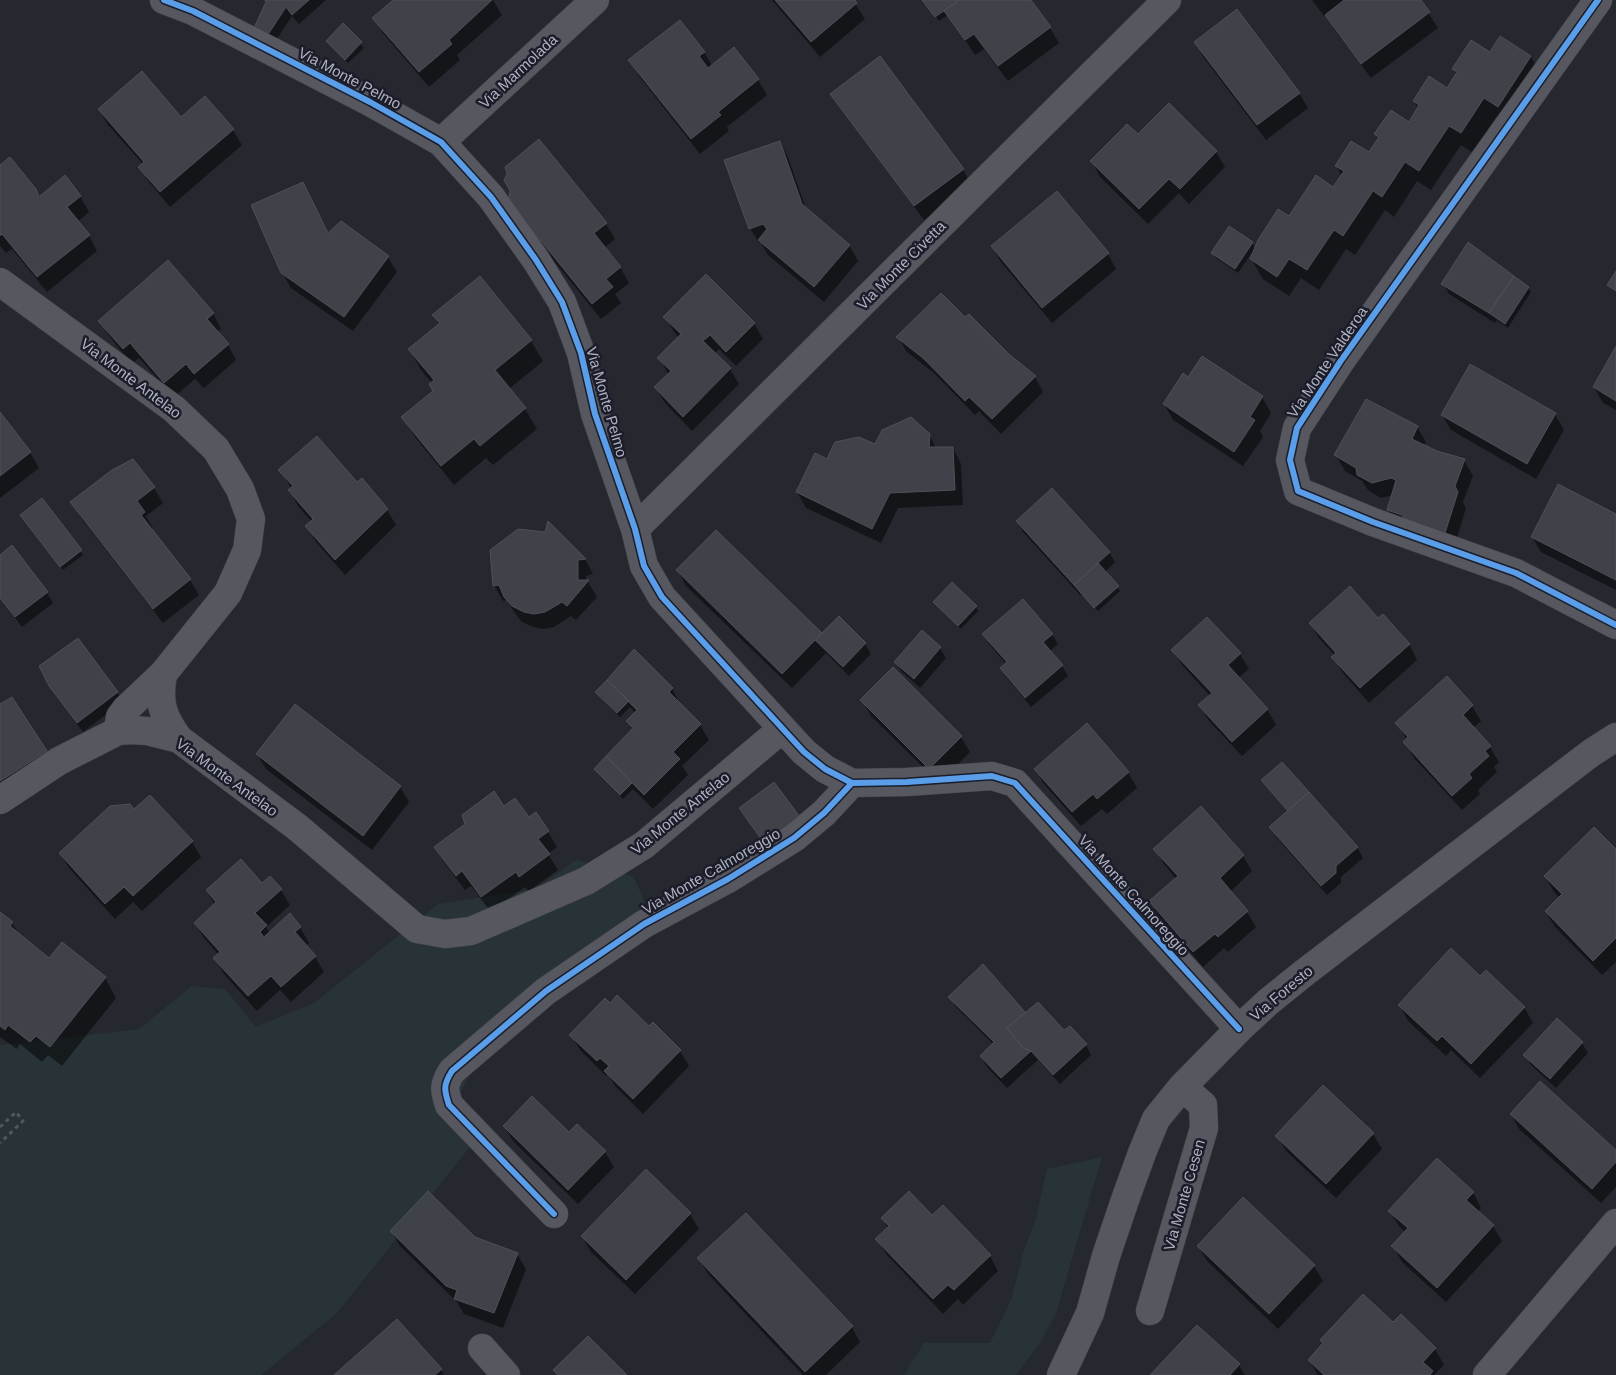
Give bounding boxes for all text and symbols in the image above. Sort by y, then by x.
street label: Via Marmolada [475,30,561,112]
street label: Via Monte Pelmo [296,44,404,112]
street label: Via Monte Civetta [853,217,949,313]
street label: Via Monte Valderoa [1284,303,1371,421]
street label: Via Monte Antelao [77,335,185,421]
street label: Via Monte Pelmo [583,345,631,459]
street label: Via Monte Antelao [173,734,281,820]
street label: Via Monte Antelao [627,768,733,858]
street label: Via Monte Calmoreggio [639,825,783,917]
street label: Via Monte Calmoreggio [1075,831,1193,959]
street label: Via Foresto [1246,962,1316,1024]
street label: Via Monte Cesen [1160,1137,1208,1253]

